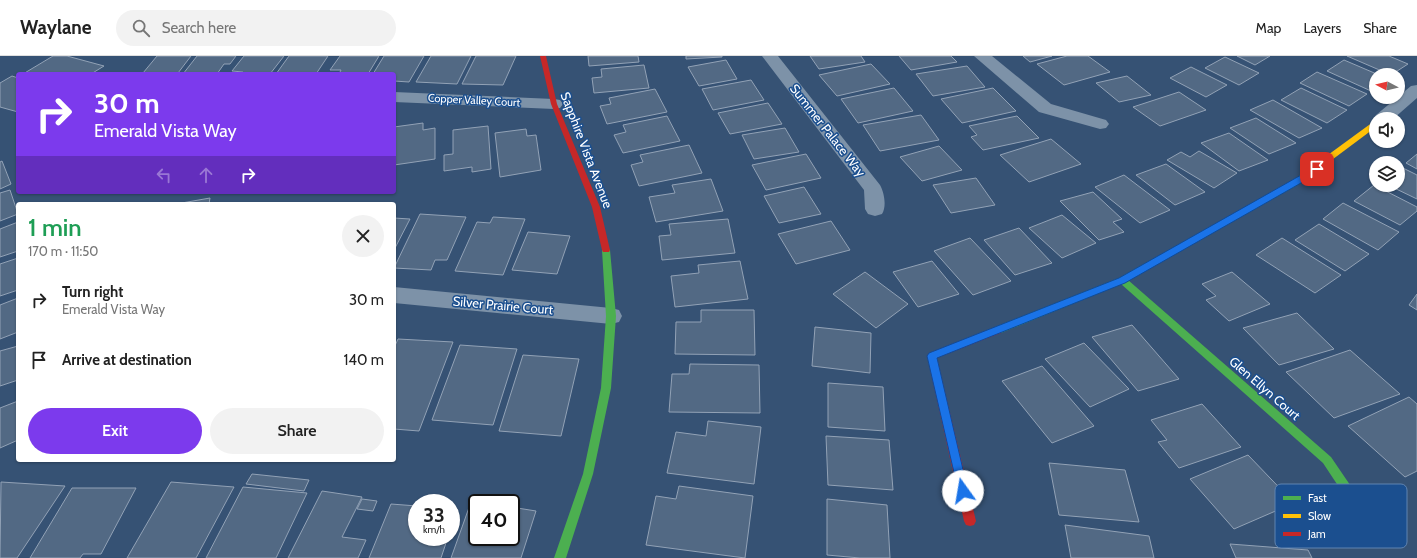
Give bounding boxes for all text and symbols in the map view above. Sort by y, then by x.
search box [116,10,396,46]
text: Waylane [20,16,92,39]
icon: search [130,17,152,39]
text: Search here [162,19,236,37]
text: Map [1256,19,1281,37]
text: Layers [1303,19,1341,37]
text: Share [1363,19,1397,37]
north arrow [1369,68,1405,104]
map controls [1369,68,1405,192]
street label: Summer Palace Way [787,80,869,180]
text: 30 m [94,86,160,120]
icon: right [28,88,80,140]
street label: Sapphire Vista Avenue [557,90,617,211]
street label: Copper Valley Court [427,91,521,109]
button: sound [1369,112,1405,148]
text: Emerald Vista Way [94,120,237,142]
pin [1300,152,1334,186]
button: layers [1369,156,1405,192]
icon: arrive [1306,158,1328,180]
icon: left [153,164,175,186]
icon: ahead [195,164,217,186]
icon: right [237,164,259,186]
text: 1 min [28,213,82,242]
button: close [342,215,384,257]
text: 170 m · 11:50 [28,243,98,259]
text: Turn right [62,283,123,301]
icon: right [28,289,50,311]
text: 30 m [349,291,384,309]
street label: Silver Prairie Court [452,293,554,317]
text: Emerald Vista Way [62,301,165,317]
icon: arrive [28,349,50,371]
text: Arrive at destination [62,351,192,369]
text: 140 m [343,351,384,369]
street label: Glen Ellyn Court [1226,353,1304,424]
button: Exit [28,408,202,454]
button: Share [210,408,384,454]
position arrow [942,470,984,512]
legend [1275,484,1407,548]
text: Fast [1308,491,1327,505]
speed limit sign: 40 [468,494,520,546]
text: 33 [423,503,445,527]
text: Slow [1308,509,1331,523]
text: km/h [423,523,445,536]
text: Jam [1307,527,1326,541]

